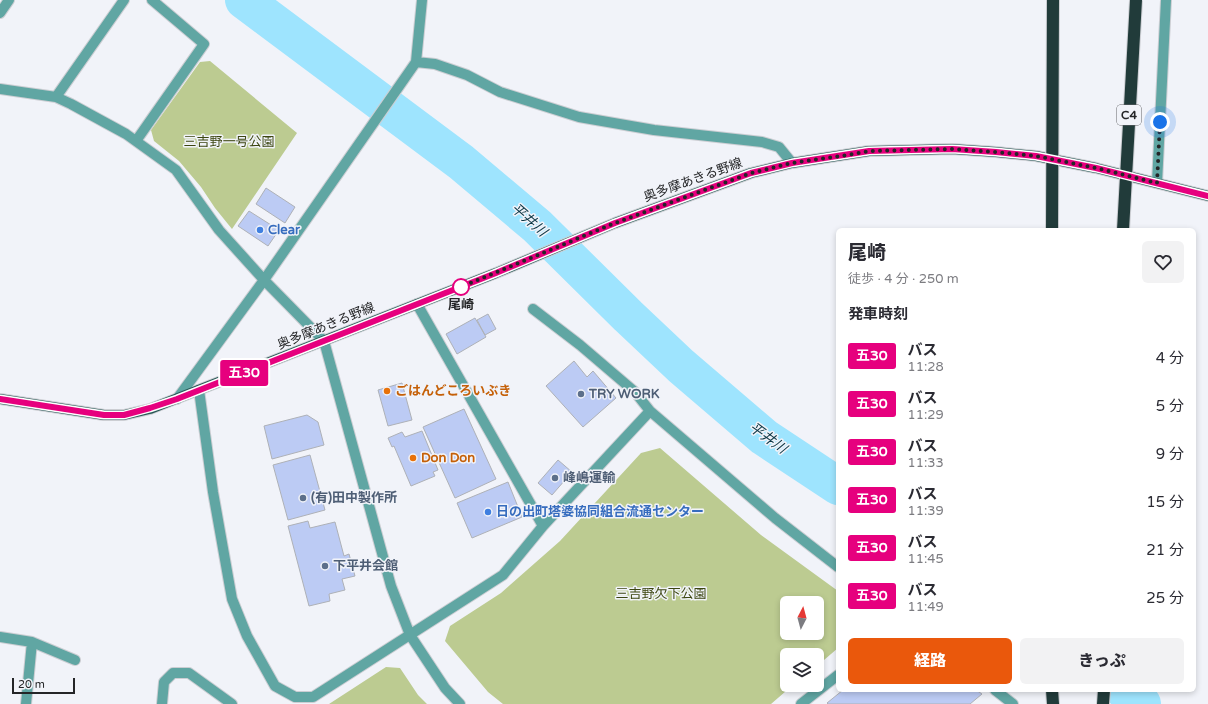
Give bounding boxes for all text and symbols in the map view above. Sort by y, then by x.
road number: C4 [1117,105,1141,125]
your location [1150,112,1170,132]
park label: 三吉野一号公園 [183,134,275,150]
street label: 奥多摩あきる野線 [642,155,744,205]
water label: 平井川 [508,200,552,242]
place label: Clear [268,222,301,238]
marker: Clear [255,225,265,235]
button: heart [1142,241,1184,283]
text: 尾崎 [848,242,886,264]
text: 徒歩 · 4 分 · 250 m [848,271,959,287]
marker: 尾崎 [452,278,470,296]
place label: 尾崎 [448,297,474,313]
street label: 奥多摩あきる野線 [275,299,377,353]
text: 発車時刻 [848,305,908,323]
text: バス [908,341,938,359]
text: 五30 [856,347,888,364]
text: 4 分 [1156,349,1184,367]
text: 11:28 [908,359,944,375]
line badge: 五30 [221,360,267,386]
text: 五30 [228,364,260,381]
place label: ごはんどころいぶき [395,383,511,399]
marker: ごはんどころいぶき [382,386,392,396]
place label: TRY WORK [588,386,660,402]
marker: TRY WORK [576,389,586,399]
text: バス [908,389,938,407]
text: 五30 [856,395,888,412]
text: 5 分 [1156,397,1184,415]
text: 11:29 [908,407,944,423]
water label: 平井川 [746,419,792,458]
text: バス [908,437,938,455]
text: 五30 [856,443,888,460]
text: 9 分 [1156,445,1184,463]
place label: Don Don [421,450,475,466]
marker: Don Don [408,453,418,463]
text: 11:33 [908,455,944,471]
place label: 峰嶋運輸 [563,470,616,486]
marker: 峰嶋運輸 [550,473,560,483]
text: バス [908,485,938,503]
place label: (有)田中製作所 [311,490,397,506]
text: 五30 [856,491,888,508]
marker: (有)田中製作所 [298,493,308,503]
text: 15 分 [1146,493,1184,511]
text: 11:39 [908,503,944,519]
place label: 日の出町塔婆協同組合流通センター [496,504,704,520]
marker: 日の出町塔婆協同組合流通センター [483,507,493,517]
text: バス [908,533,938,551]
text: 五30 [856,539,888,556]
text: 21 分 [1146,541,1184,559]
text: 11:45 [908,551,944,567]
place label: 下平井会館 [333,558,398,574]
marker: 下平井会館 [320,561,330,571]
text: バス [908,581,938,599]
park label: 三吉野欠下公園 [615,586,707,602]
text: 五30 [856,587,888,604]
text: 25 分 [1146,589,1184,607]
north arrow [780,596,824,640]
map controls [780,596,824,692]
text: 11:49 [908,599,944,615]
button: 経路 [848,638,1012,684]
button: きっぷ [1020,638,1184,684]
button: layers [780,648,824,692]
scale bar [12,676,75,695]
text: 20 m [18,678,45,691]

